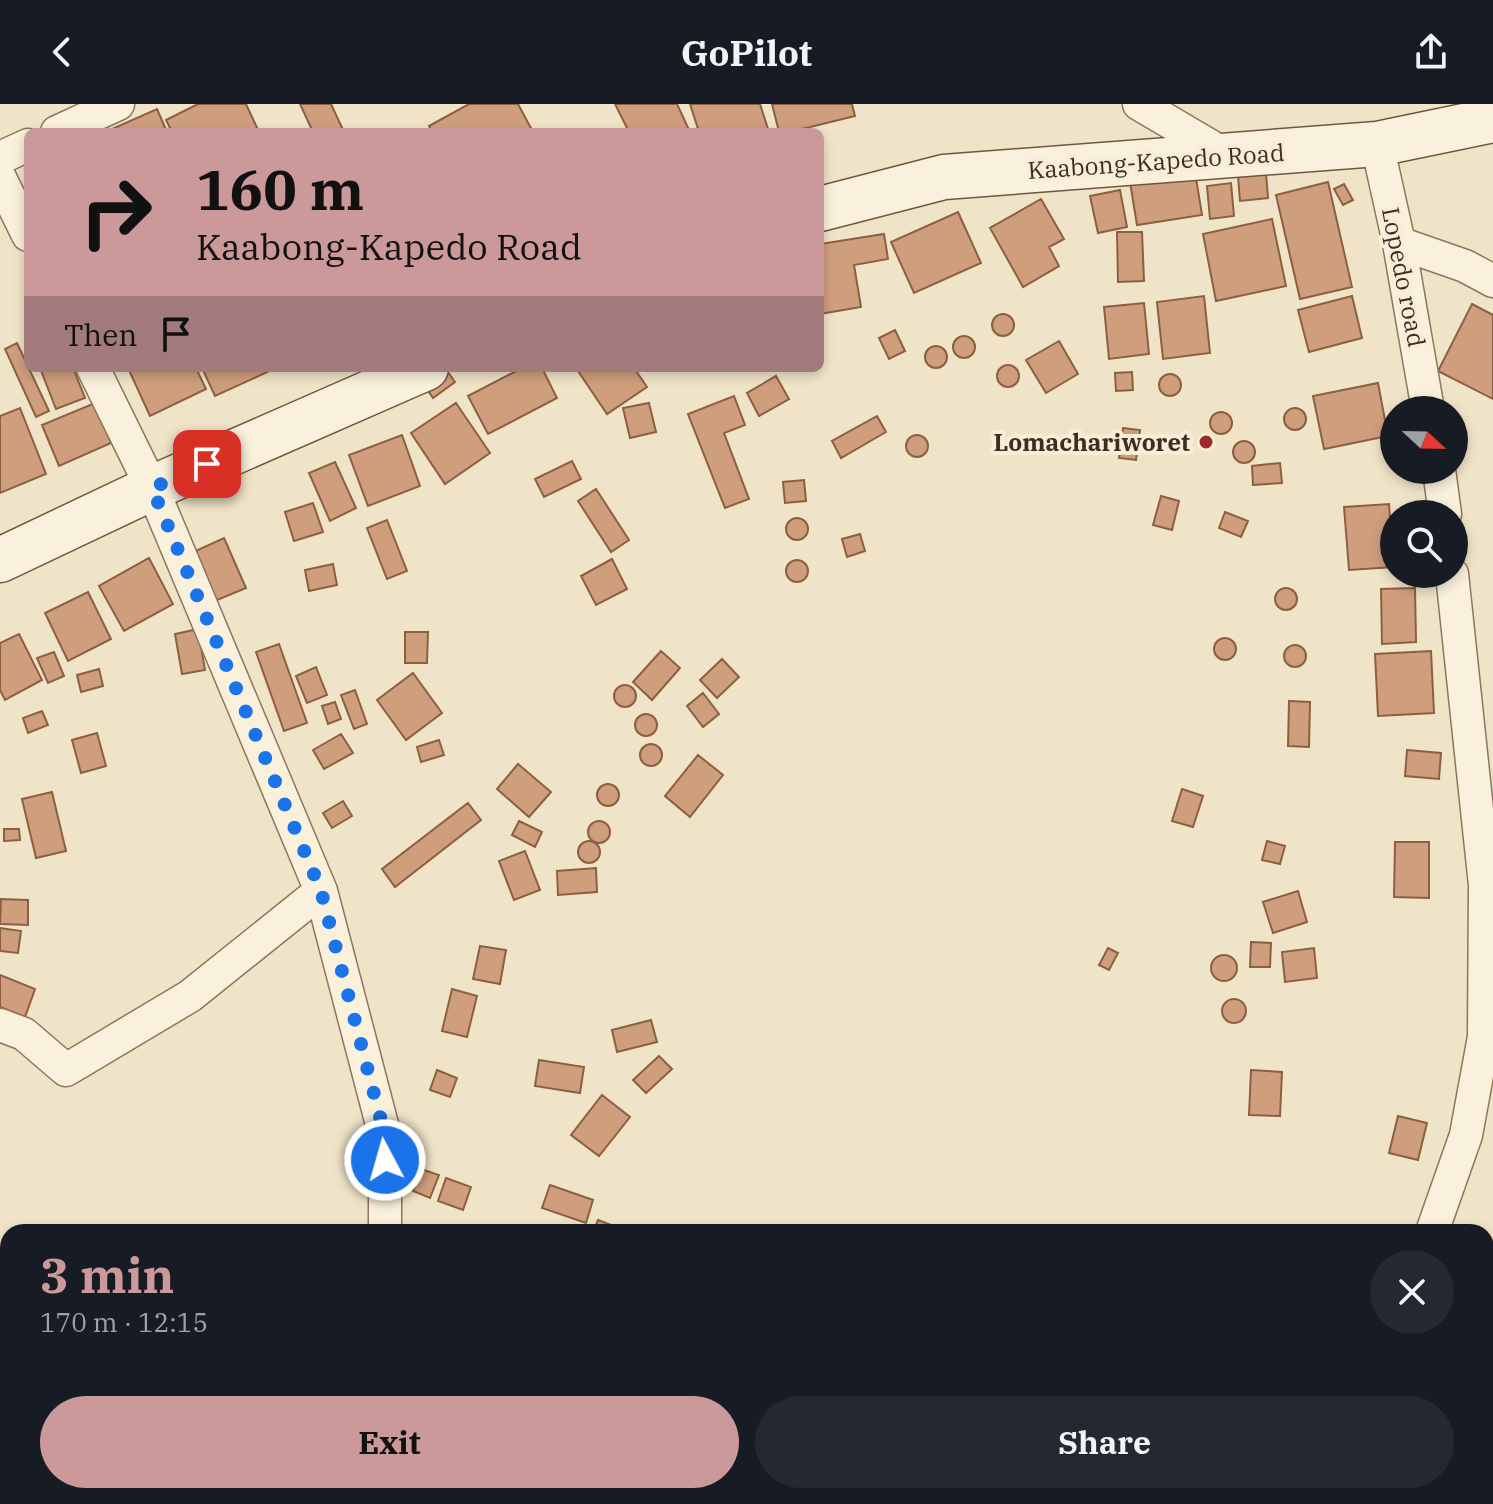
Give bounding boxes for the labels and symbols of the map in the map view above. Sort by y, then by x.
street label: Kaabong-Kapedo Road [1027,136,1285,186]
street label: Lopedo road [1375,204,1433,350]
north arrow [1380,396,1468,484]
place label: Lomachariworet [993,426,1190,458]
pin [173,430,241,498]
marker: Lomachariworet [1197,433,1215,451]
position arrow [343,1118,427,1202]

